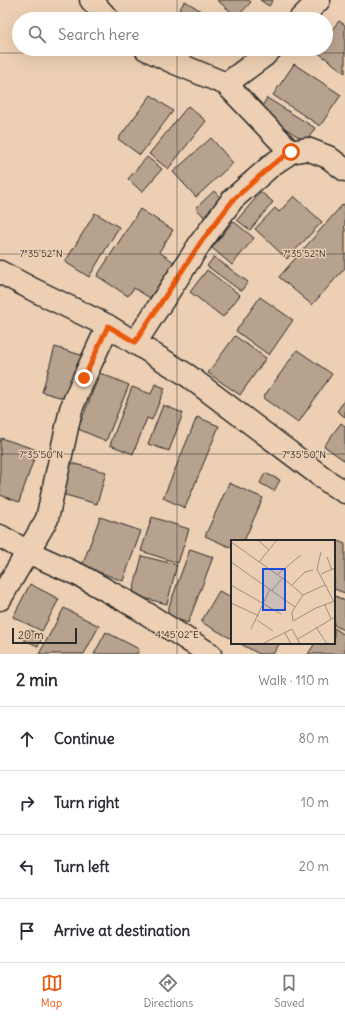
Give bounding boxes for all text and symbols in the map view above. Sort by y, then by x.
search box [12,12,333,56]
icon: search [26,23,48,45]
text: Search here [58,25,139,44]
route start [282,143,300,161]
text: 7°35'52"N [19,247,63,260]
text: 7°35'52"N [282,247,326,260]
route end [75,369,93,387]
text: 7°35'50"N [19,448,63,461]
text: 7°35'50"N [282,448,326,461]
inset map [231,540,335,644]
scale bar [12,626,77,645]
text: 20 m [18,628,44,642]
text: 4°45'02"E [155,628,199,641]
text: 2 min [16,669,58,691]
text: Walk · 110 m [258,672,329,689]
icon: ahead [16,728,38,750]
text: Continue [54,729,115,748]
text: 80 m [298,730,329,747]
icon: right [16,792,38,814]
text: Turn right [54,793,119,812]
text: 10 m [301,794,329,811]
icon: left [16,856,38,878]
text: Turn left [54,857,109,876]
text: 20 m [299,858,329,875]
icon: arrive [16,920,38,942]
text: Arrive at destination [54,921,190,940]
tab: Map [41,972,63,1010]
tab: Directions [144,972,193,1010]
tab: Saved [274,972,304,1010]

